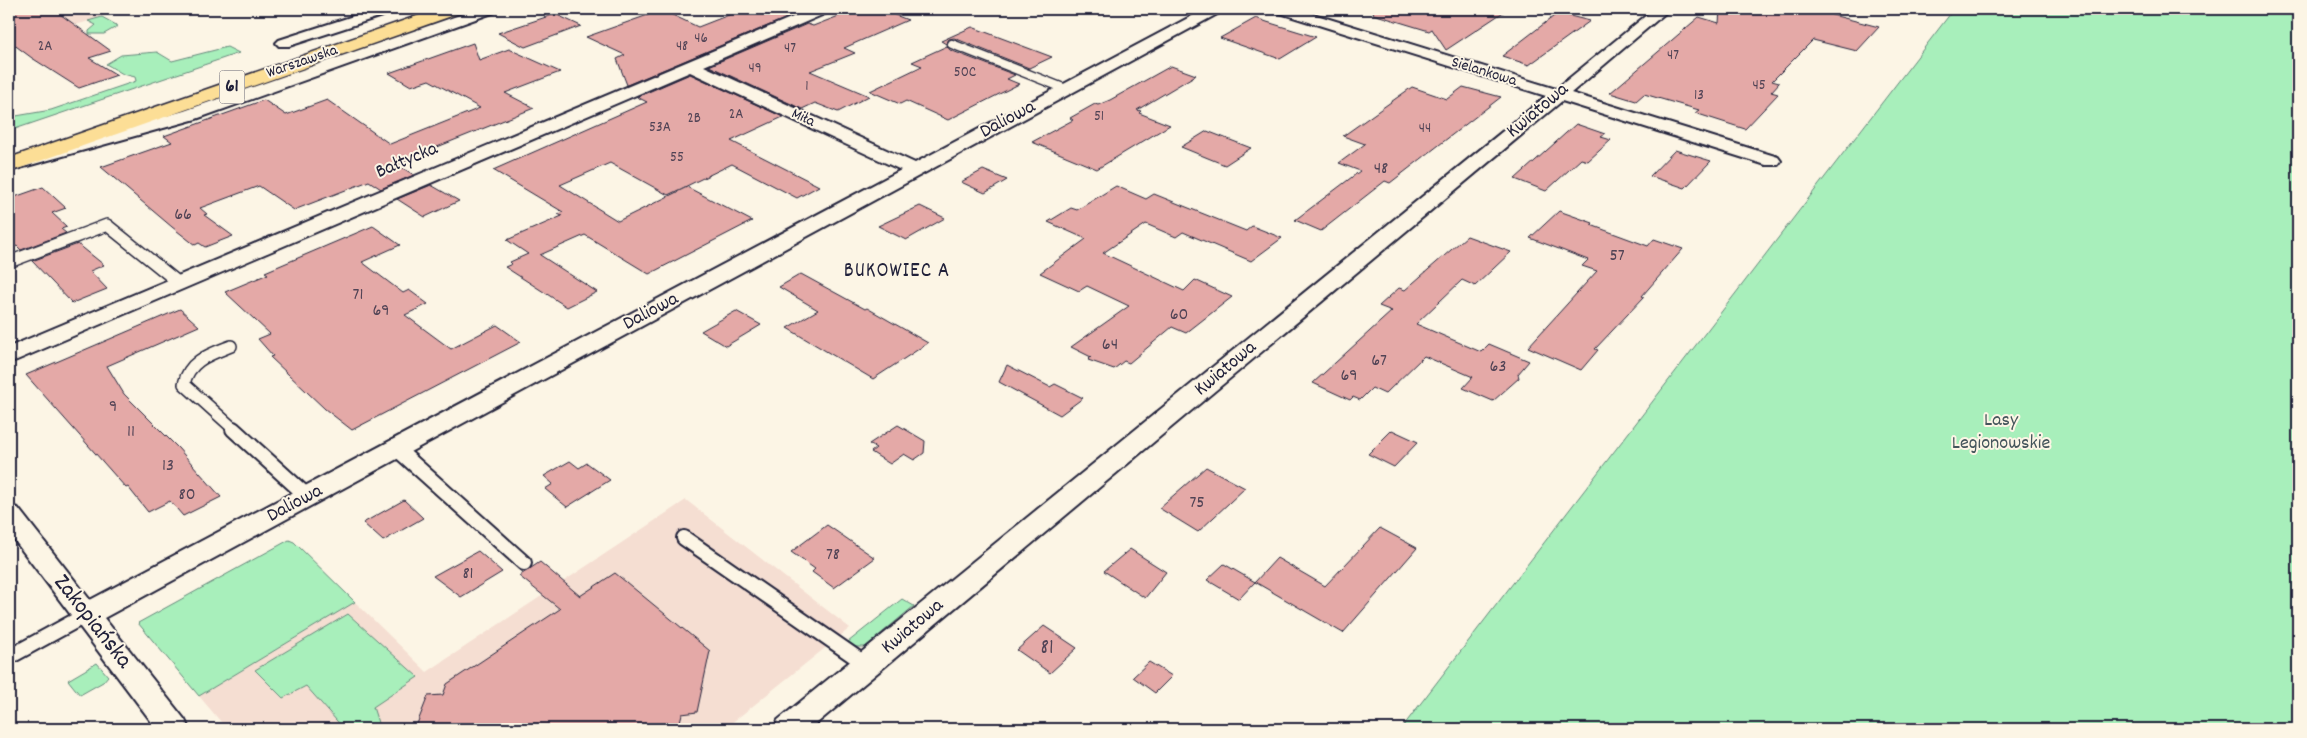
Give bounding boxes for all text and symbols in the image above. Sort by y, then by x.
house number: 46 [694,28,708,50]
house number: 2A [38,36,52,58]
house number: 48 [676,36,688,58]
house number: 47 [784,38,796,60]
street label: Warszawska [263,39,341,85]
house number: 47 [1667,45,1679,67]
street label: Sielankowa [1448,51,1520,93]
house number: 49 [748,58,762,80]
house number: 50C [954,62,976,84]
road number: 61 [220,70,244,104]
house number: 45 [1752,75,1766,97]
house number: 1 [805,76,809,98]
street label: Kwiatowa [1501,76,1576,145]
house number: 13 [1694,85,1704,107]
street label: Daliowa [975,93,1041,146]
street label: Miła [787,103,819,134]
house number: 2A [729,104,743,126]
house number: 51 [1094,106,1104,128]
house number: 2B [687,108,701,130]
house number: 53A [649,117,671,139]
house number: 44 [1419,118,1431,140]
street label: Bałtycka [372,135,443,187]
house number: 55 [670,147,684,169]
house number: 48 [1374,157,1388,182]
house number: 66 [174,203,192,228]
house number: 57 [1609,244,1625,269]
district label: BUKOWIEC A [844,257,950,287]
house number: 71 [353,283,363,308]
street label: Daliowa [618,285,684,338]
house number: 69 [372,299,390,324]
house number: 60 [1170,303,1188,328]
house number: 64 [1102,333,1118,358]
street label: Kwiatowa [1189,334,1264,403]
house number: 67 [1371,349,1387,374]
house number: 63 [1490,355,1506,380]
house number: 69 [1340,364,1358,389]
house number: 9 [109,395,117,420]
park label: Lasy Legionowskie [1952,407,2050,458]
house number: 11 [127,420,135,445]
house number: 13 [162,454,174,479]
street label: Daliowa [262,477,328,530]
house number: 80 [178,483,196,508]
house number: 75 [1189,491,1205,516]
house number: 78 [826,543,840,568]
house number: 81 [462,562,474,587]
street label: Zakopiańska [44,568,140,677]
street label: Kwiatowa [876,592,951,661]
house number: 81 [1040,634,1054,664]

